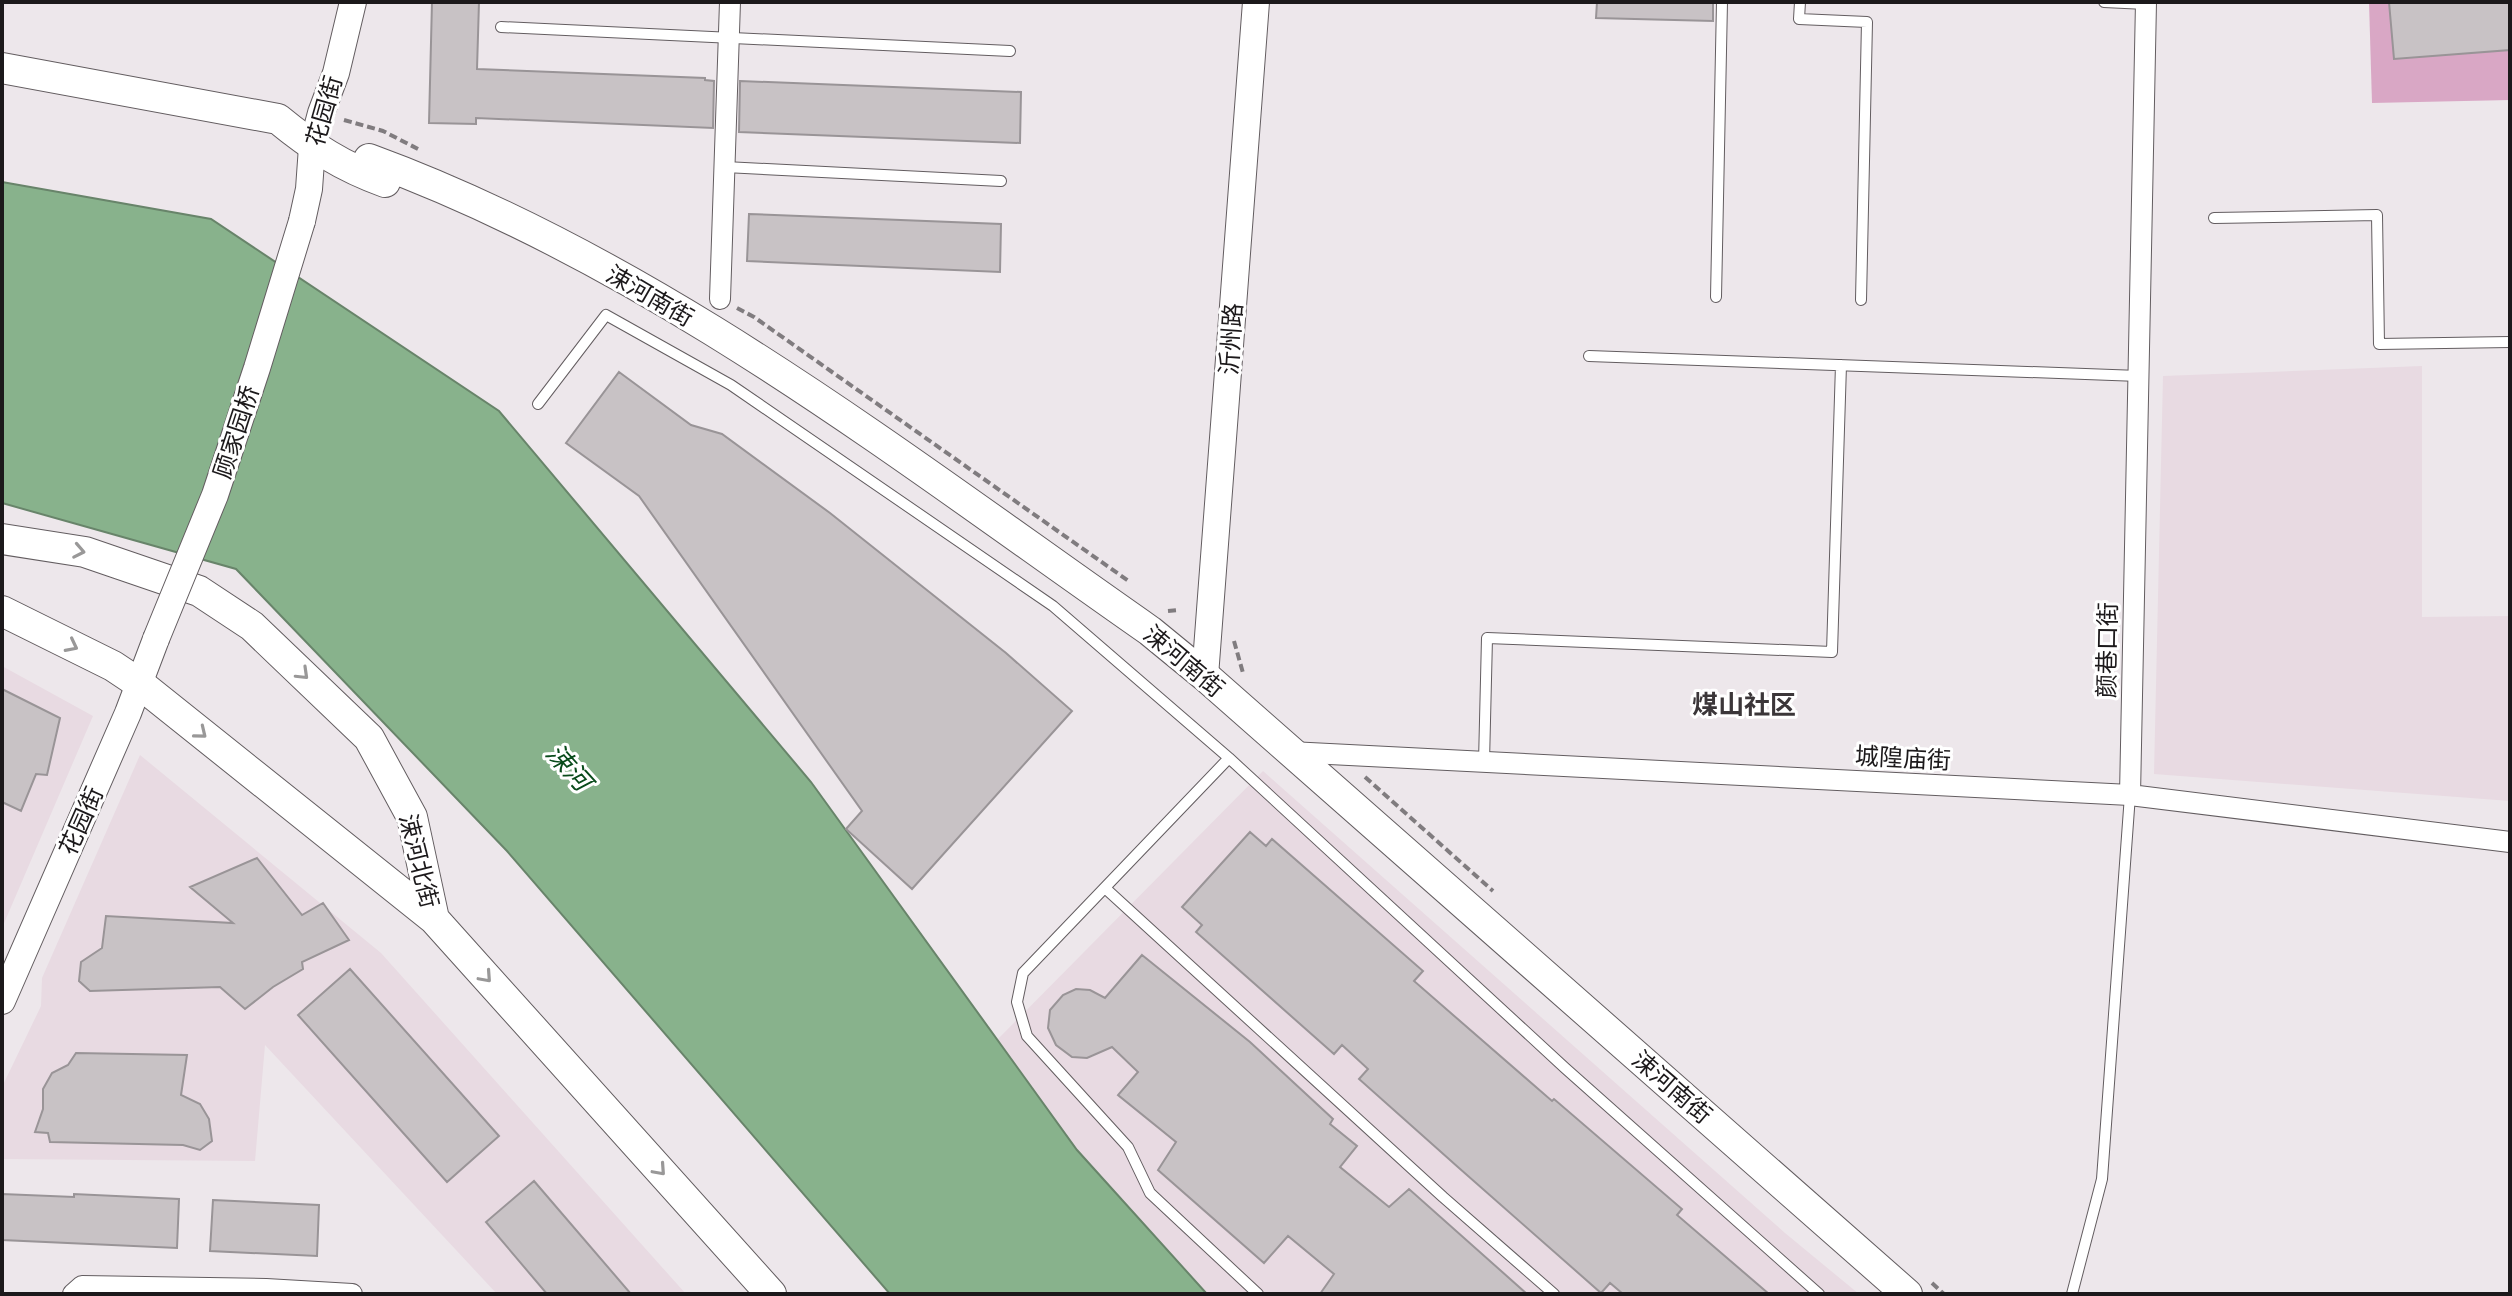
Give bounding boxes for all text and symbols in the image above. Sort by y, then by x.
street label: 花园街 [301,73,347,149]
street label: 涑河南街 [602,260,698,332]
street label: 沂州路 [1215,302,1247,376]
street label: 顾家园桥 [208,382,264,482]
one-way arrow [72,542,86,559]
street label: 颜巷口街 [2093,602,2121,698]
street label: 涑河南街 [1139,620,1229,702]
one-way arrow [63,636,78,651]
one-way arrow [294,665,308,680]
district label: 煤山社区 [1692,690,1796,719]
one-way arrow [192,723,206,738]
water label: 涑河 [541,738,601,800]
street label: 城隍庙街 [1854,742,1952,774]
street label: 花园街 [54,783,108,859]
street label: 涑河北街 [394,811,444,911]
one-way arrow [476,967,490,982]
street label: 涑河南街 [1627,1045,1717,1129]
one-way arrow [650,1161,664,1176]

